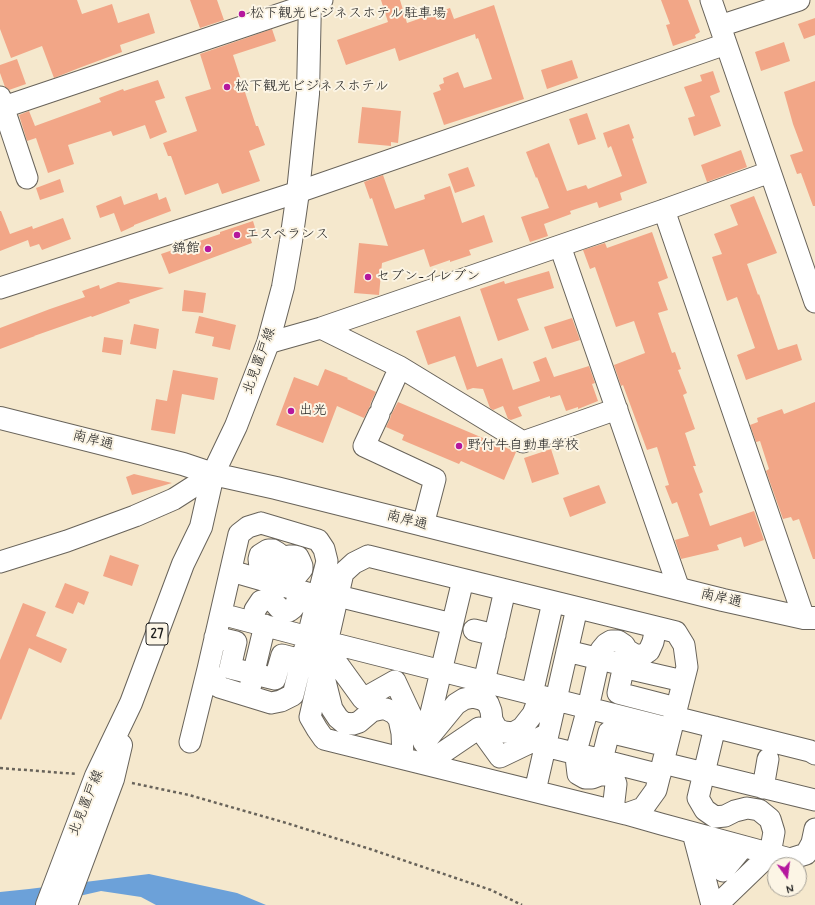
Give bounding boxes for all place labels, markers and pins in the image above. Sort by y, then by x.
place label: 松下観光ビジネスホテル駐車場 [250,6,446,22]
marker: 松下観光ビジネスホテル駐車場 [237,9,247,19]
place label: 松下観光ビジネスホテル [235,79,389,95]
marker: 松下観光ビジネスホテル [222,82,232,92]
place label: エスペランス [245,227,329,243]
marker: エスペランス [232,230,242,240]
place label: 錦館 [172,241,200,257]
marker: 錦館 [203,244,213,254]
place label: セブン-イレブン [376,269,480,285]
marker: セブン-イレブン [363,272,373,282]
place label: 出光 [299,403,327,419]
marker: 出光 [286,406,296,416]
place label: 野付牛自動車学校 [467,438,579,454]
marker: 野付牛自動車学校 [454,441,464,451]

